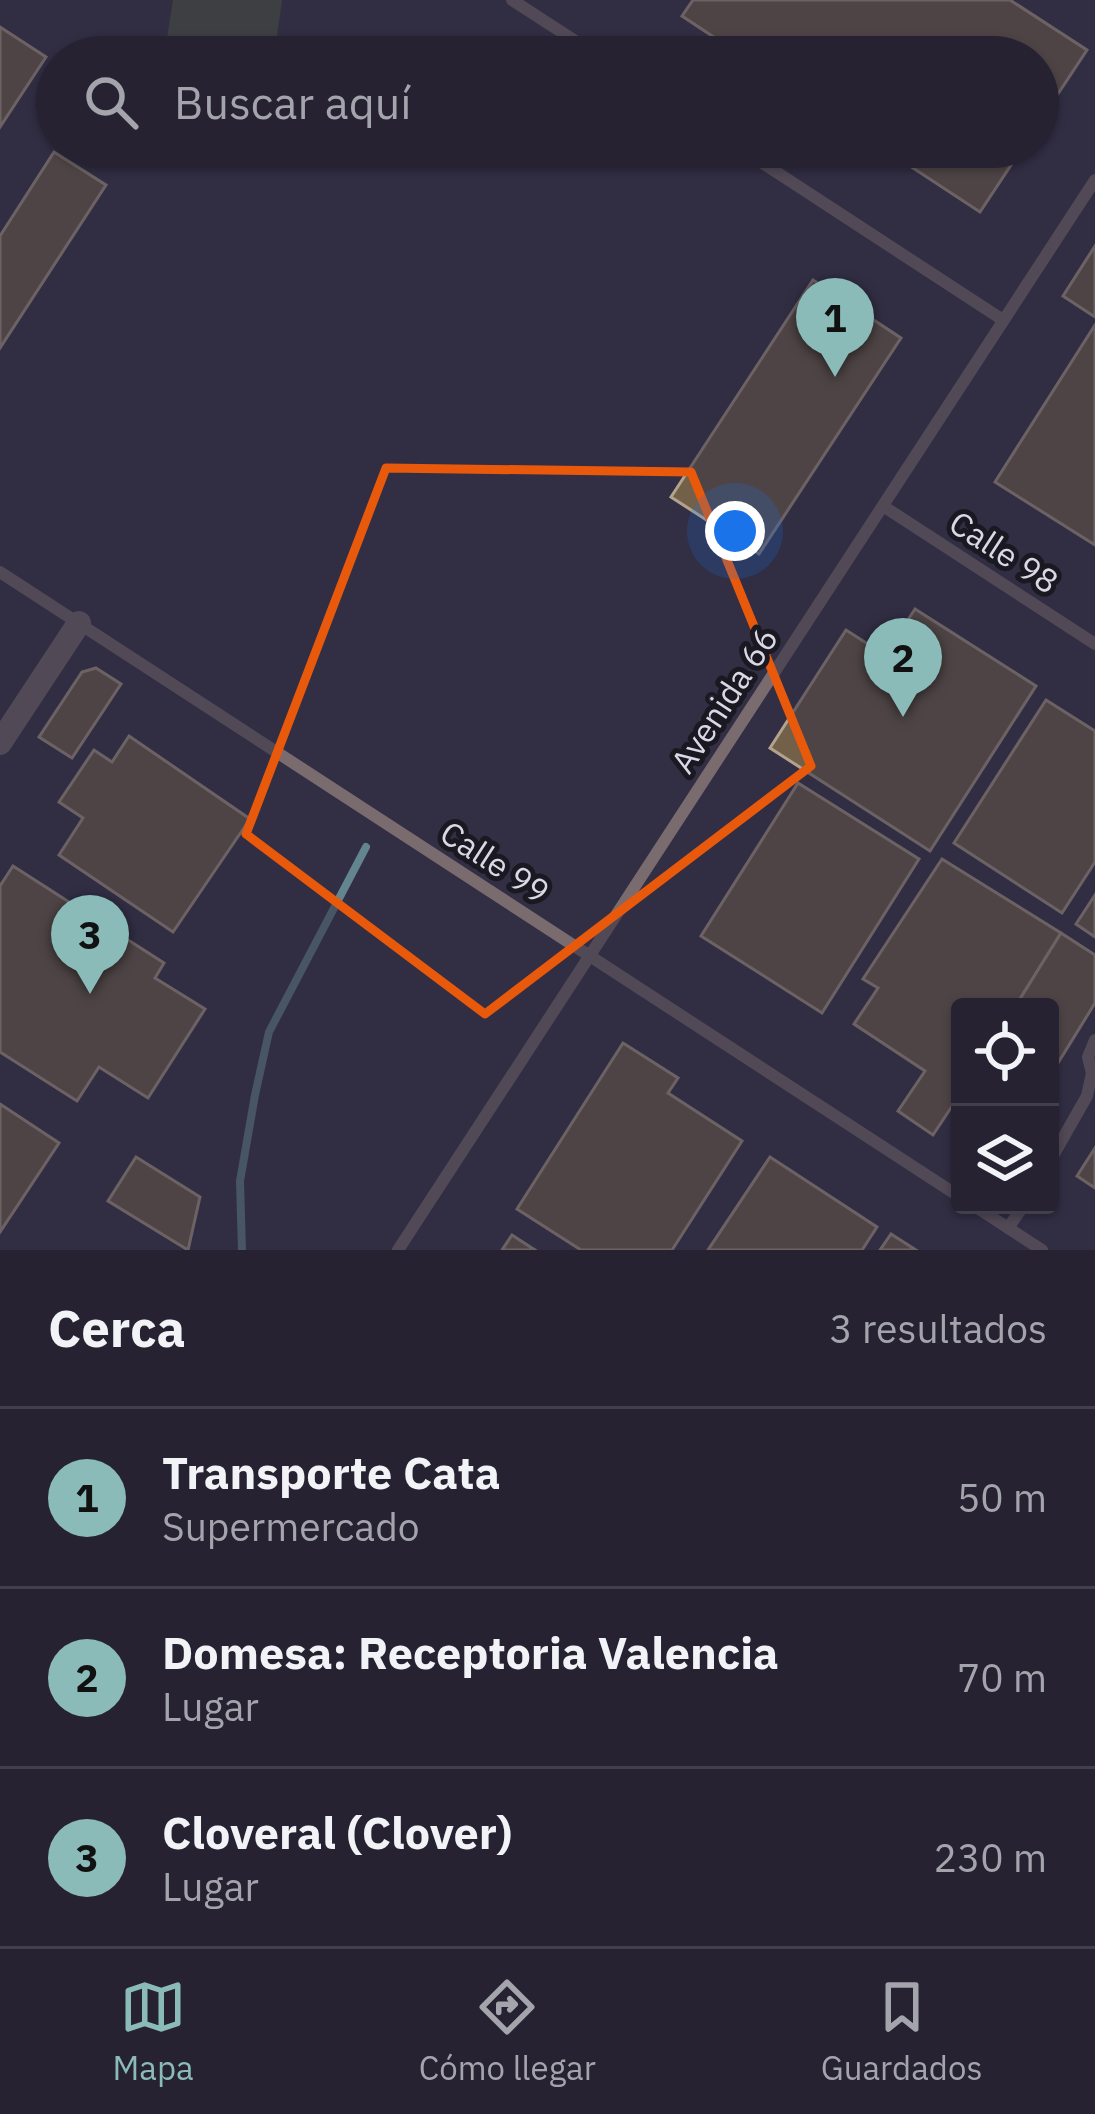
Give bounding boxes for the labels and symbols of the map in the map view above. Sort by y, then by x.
pin: 1 [796,278,874,377]
street label: Calle 98 [942,500,1067,603]
your location [705,501,765,561]
pin: 2 [864,618,942,717]
street label: Avenida 66 [660,619,787,781]
street label: Calle 99 [433,810,558,913]
pin: 3 [51,895,129,994]

